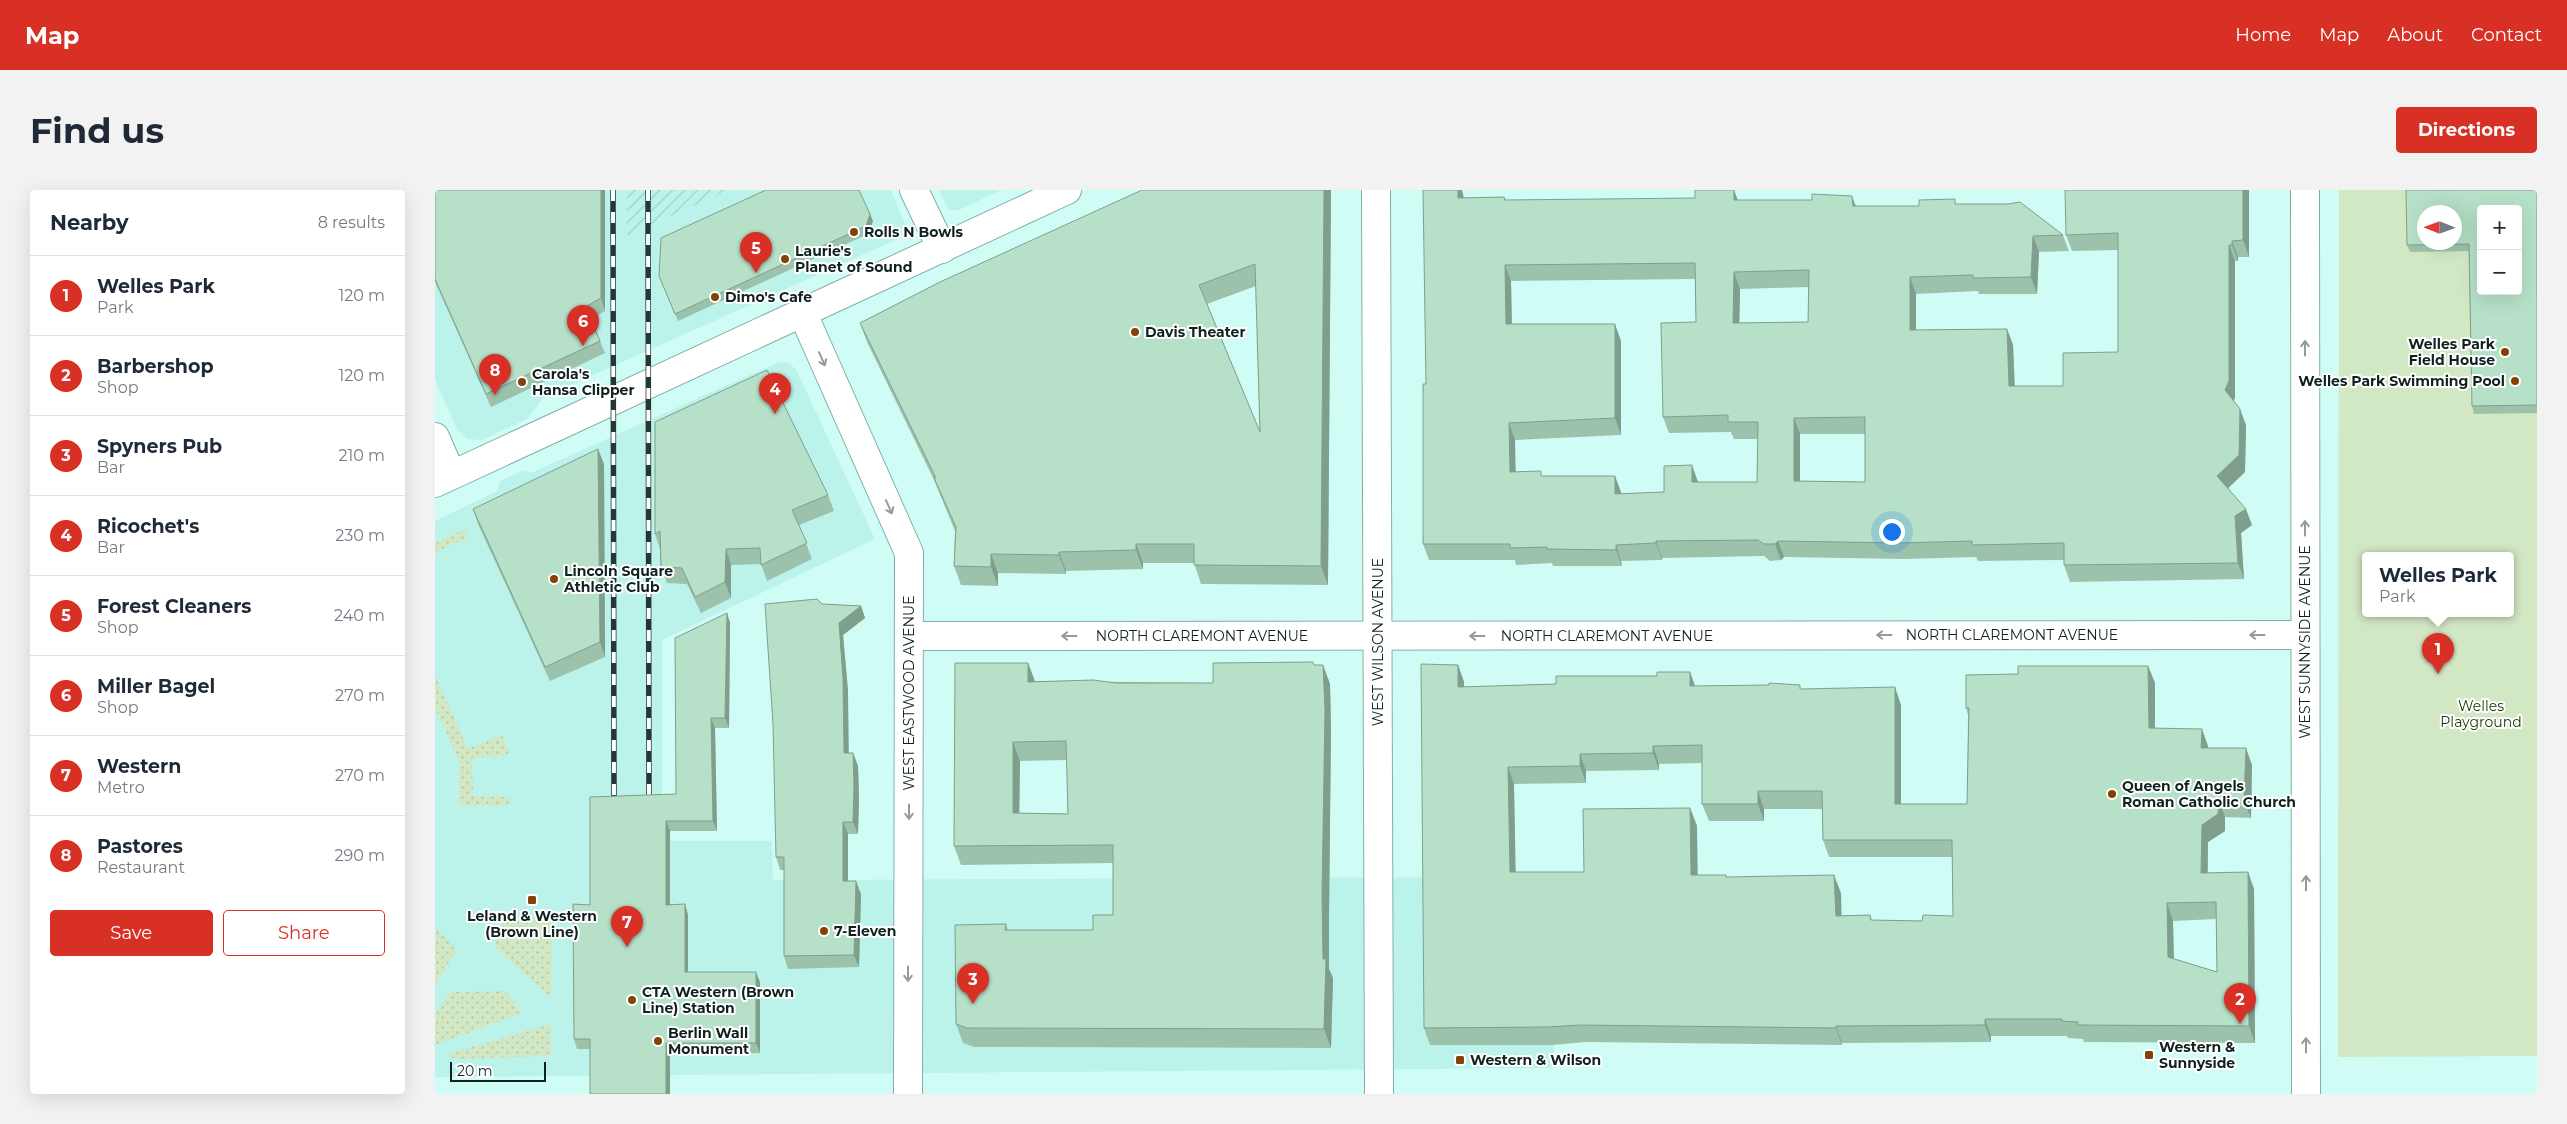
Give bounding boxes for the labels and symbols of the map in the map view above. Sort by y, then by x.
north arrow [2417,205,2462,250]
place label: Rolls N Bowls [864,223,964,241]
marker: Rolls N Bowls [848,226,860,238]
pin: 5 [740,232,772,273]
place label: Laurie's Planet of Sound [795,242,912,276]
marker: Laurie's Planet of Sound [779,253,791,265]
place label: Dimo's Cafe [725,288,812,306]
marker: Dimo's Cafe [709,291,721,303]
pin: 6 [567,305,599,346]
place label: Davis Theater [1145,323,1245,341]
marker: Davis Theater [1129,326,1141,338]
place label: Welles Park Field House [2408,335,2496,369]
one-way arrow [2300,340,2310,356]
marker: Welles Park Field House [2499,346,2511,358]
one-way arrow [818,351,828,366]
pin: 8 [479,354,511,395]
place label: Carola's Hansa Clipper [532,365,634,399]
place label: Welles Park Swimming Pool [2298,372,2505,390]
pin: 4 [759,373,791,414]
marker: Welles Park Swimming Pool [2509,375,2521,387]
marker: Carola's Hansa Clipper [516,376,528,388]
one-way arrow [885,499,894,514]
your location [1879,519,1905,545]
one-way arrow [2300,520,2310,536]
street label: WEST SUNNYSIDE AVENUE [2296,545,2314,739]
street label: WEST WILSON AVENUE [1369,558,1387,726]
place label: Lincoln Square Athletic Club [563,562,673,596]
marker: Lincoln Square Athletic Club [548,573,560,585]
street label: WEST EASTWOOD AVENUE [900,596,918,791]
street label: NORTH CLAREMONT AVENUE [1906,626,2118,644]
street label: NORTH CLAREMONT AVENUE [1096,627,1308,645]
street label: NORTH CLAREMONT AVENUE [1501,627,1713,645]
one-way arrow [1876,630,1892,640]
one-way arrow [2249,630,2265,640]
one-way arrow [1061,631,1078,641]
one-way arrow [1469,631,1485,641]
pin: 1 [2422,633,2454,674]
park label: Welles Playground [2440,697,2522,731]
place label: Queen of Angels Roman Catholic Church [2122,777,2296,811]
marker: Queen of Angels Roman Catholic Church [2106,788,2118,800]
one-way arrow [904,803,914,819]
one-way arrow [2301,875,2311,892]
marker: Leland & Western (Brown Line) [526,894,538,906]
pin: 7 [611,906,643,947]
place label: Leland & Western (Brown Line) [467,907,597,941]
place label: 7-Eleven [834,922,896,940]
marker: 7-Eleven [818,925,830,937]
pin: 3 [957,963,989,1004]
one-way arrow [903,966,913,982]
place label: CTA Western (Brown Line) Station [642,983,794,1017]
pin: 2 [2224,983,2256,1024]
marker: CTA Western (Brown Line) Station [626,994,638,1006]
place label: Berlin Wall Monument [668,1024,749,1058]
marker: Berlin Wall Monument [652,1035,664,1047]
place label: Western & Sunnyside [2159,1038,2235,1072]
one-way arrow [2301,1038,2311,1054]
marker: Western & Sunnyside [2143,1049,2155,1061]
place label: Western & Wilson [1470,1051,1601,1069]
marker: Western & Wilson [1454,1054,1466,1066]
scale bar [450,1059,546,1082]

